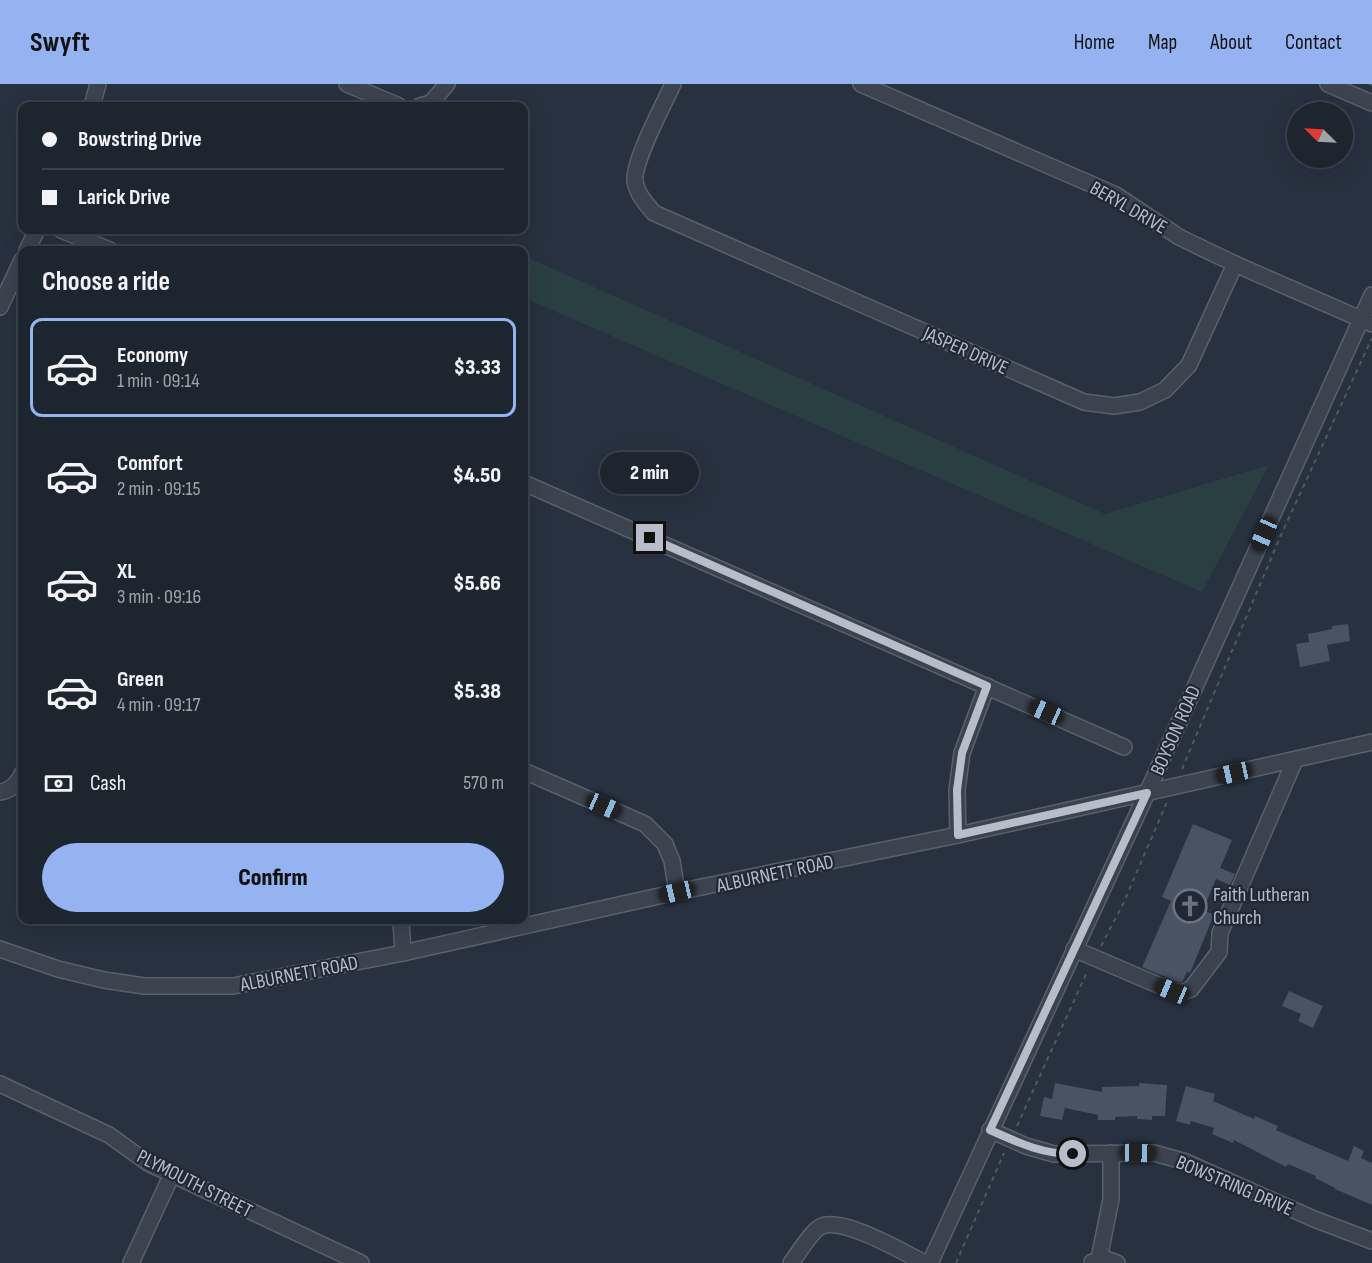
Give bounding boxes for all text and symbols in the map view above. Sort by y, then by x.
text: Swyft [30,26,90,59]
text: Home [1074,30,1115,55]
text: Map [1148,30,1177,55]
text: About [1210,30,1252,55]
text: Contact [1285,30,1342,55]
north arrow [1287,102,1353,168]
map controls [1287,102,1353,168]
text: Bowstring Drive [78,126,202,153]
street label: BERYL DRIVE [1086,176,1171,240]
text: Larick Drive [78,184,170,211]
text: Choose a ride [42,266,170,298]
street label: JASPER DRIVE [918,321,1012,380]
icon: car [45,341,99,395]
text: Economy [117,342,188,369]
text: $3.33 [454,354,501,381]
text: 1 min · 09:14 [117,369,200,393]
icon: car [45,449,99,503]
text: Comfort [117,450,183,477]
callout: 2 min [600,451,700,493]
text: 2 min [630,461,669,485]
text: $4.50 [453,462,501,489]
text: 2 min · 09:15 [117,477,200,501]
car [1248,514,1280,554]
route end [636,524,663,551]
icon: car [45,557,99,611]
text: XL [117,558,136,585]
text: $5.66 [453,570,501,597]
text: 3 min · 09:16 [117,585,201,609]
icon: car [45,665,99,719]
text: Green [117,666,164,693]
text: $5.38 [453,678,501,705]
street label: BOYSON ROAD [1146,682,1206,779]
text: 4 min · 09:17 [117,693,201,717]
car [1026,696,1066,728]
car [1214,760,1254,786]
icon: cash [42,767,75,800]
text: Cash [90,770,126,797]
text: 570 m [463,771,504,795]
car [584,790,624,822]
button: Confirm [42,843,504,912]
street label: ALBURNETT ROAD [713,850,836,898]
car [657,879,697,905]
place label: Faith Lutheran Church [1213,883,1310,930]
church icon: Faith Lutheran Church [1172,888,1208,924]
street label: ALBURNETT ROAD [237,951,360,997]
car [1152,976,1192,1006]
route start [1059,1140,1086,1167]
car [1120,1144,1156,1162]
street label: PLYMOUTH STREET [133,1145,256,1223]
street label: BOWSTRING DRIVE [1172,1150,1297,1221]

